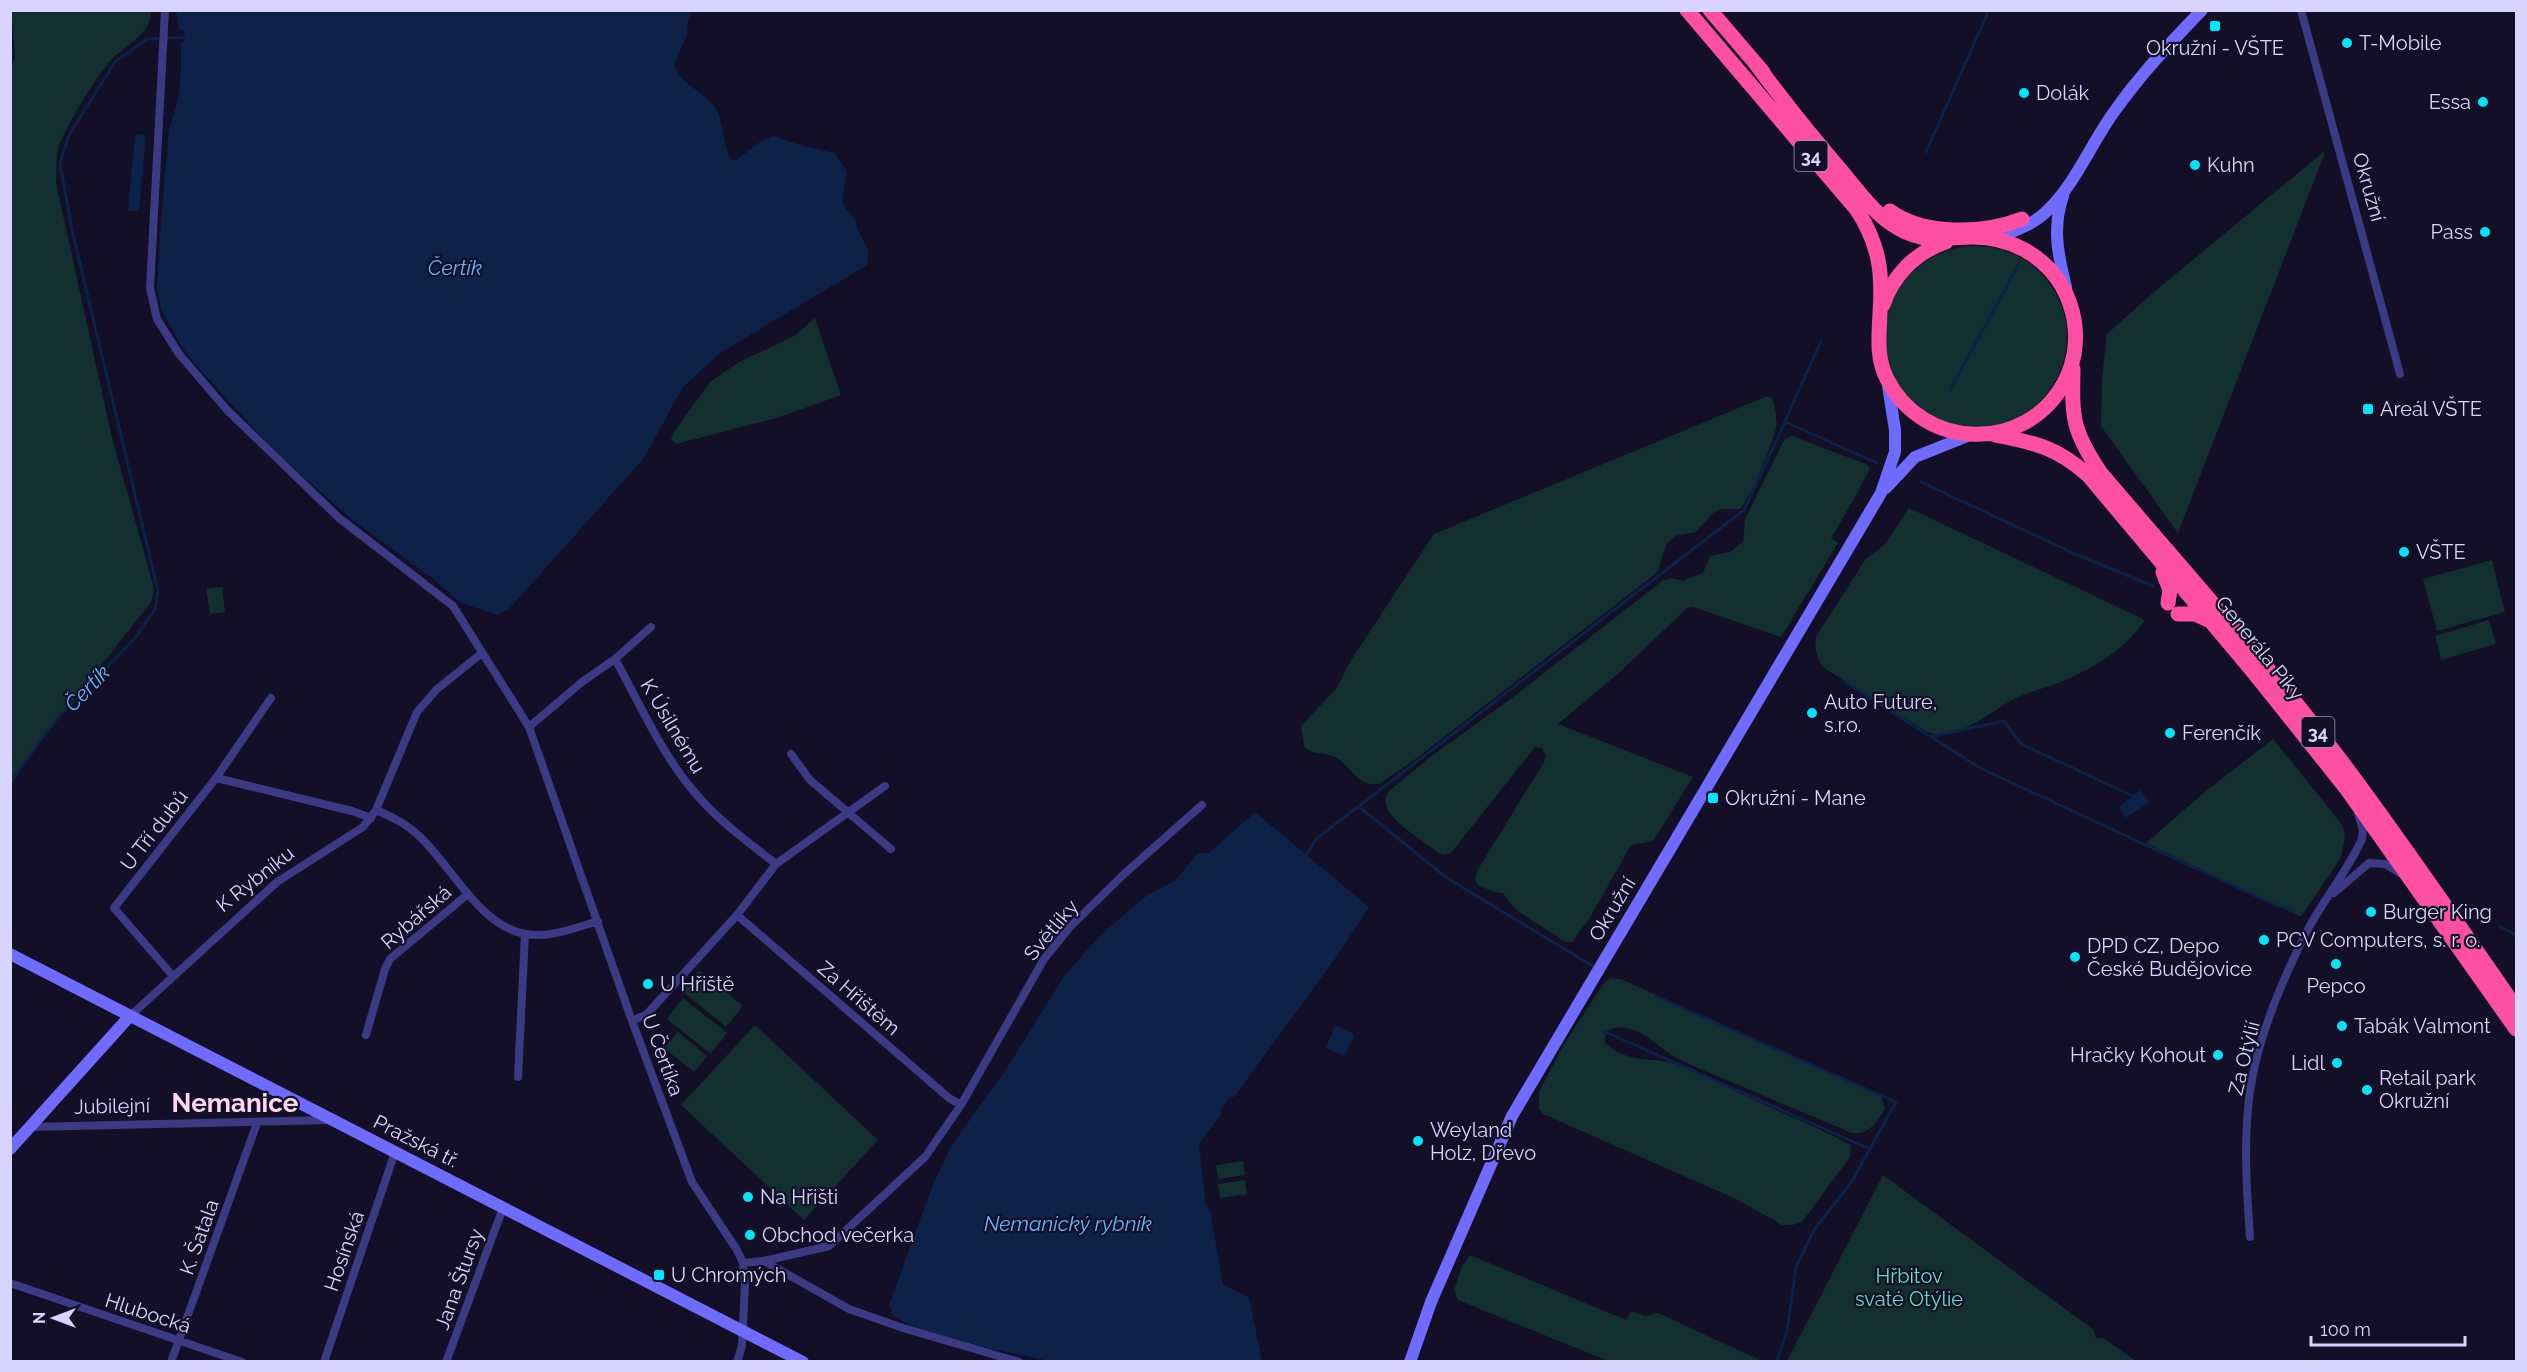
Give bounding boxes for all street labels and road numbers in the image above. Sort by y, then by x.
road number: 34 [1794,141,1828,171]
street label: Okružní [2348,150,2390,225]
street label: Generála Píky [2211,591,2309,705]
street label: K Úsilnému [635,675,711,777]
road number: 34 [2302,717,2334,747]
street label: U Tří dubů [115,785,193,875]
street label: K Rybníku [211,841,299,917]
street label: Okružní [1584,872,1641,945]
street label: Rybářská [376,880,456,954]
street label: Světlíky [1019,895,1083,965]
street label: Za Hřištěm [813,956,905,1040]
street label: U Čertíka [637,1011,690,1099]
street label: Za Otýlií [2223,1018,2265,1097]
street label: Jubilejní [74,1093,151,1119]
street label: Pražská tř. [370,1109,462,1173]
street label: K. Šatala [173,1196,224,1278]
street label: Hosínská [319,1208,369,1294]
street label: Jana Štursy [429,1225,488,1333]
street label: Hlubocká [102,1288,194,1338]

